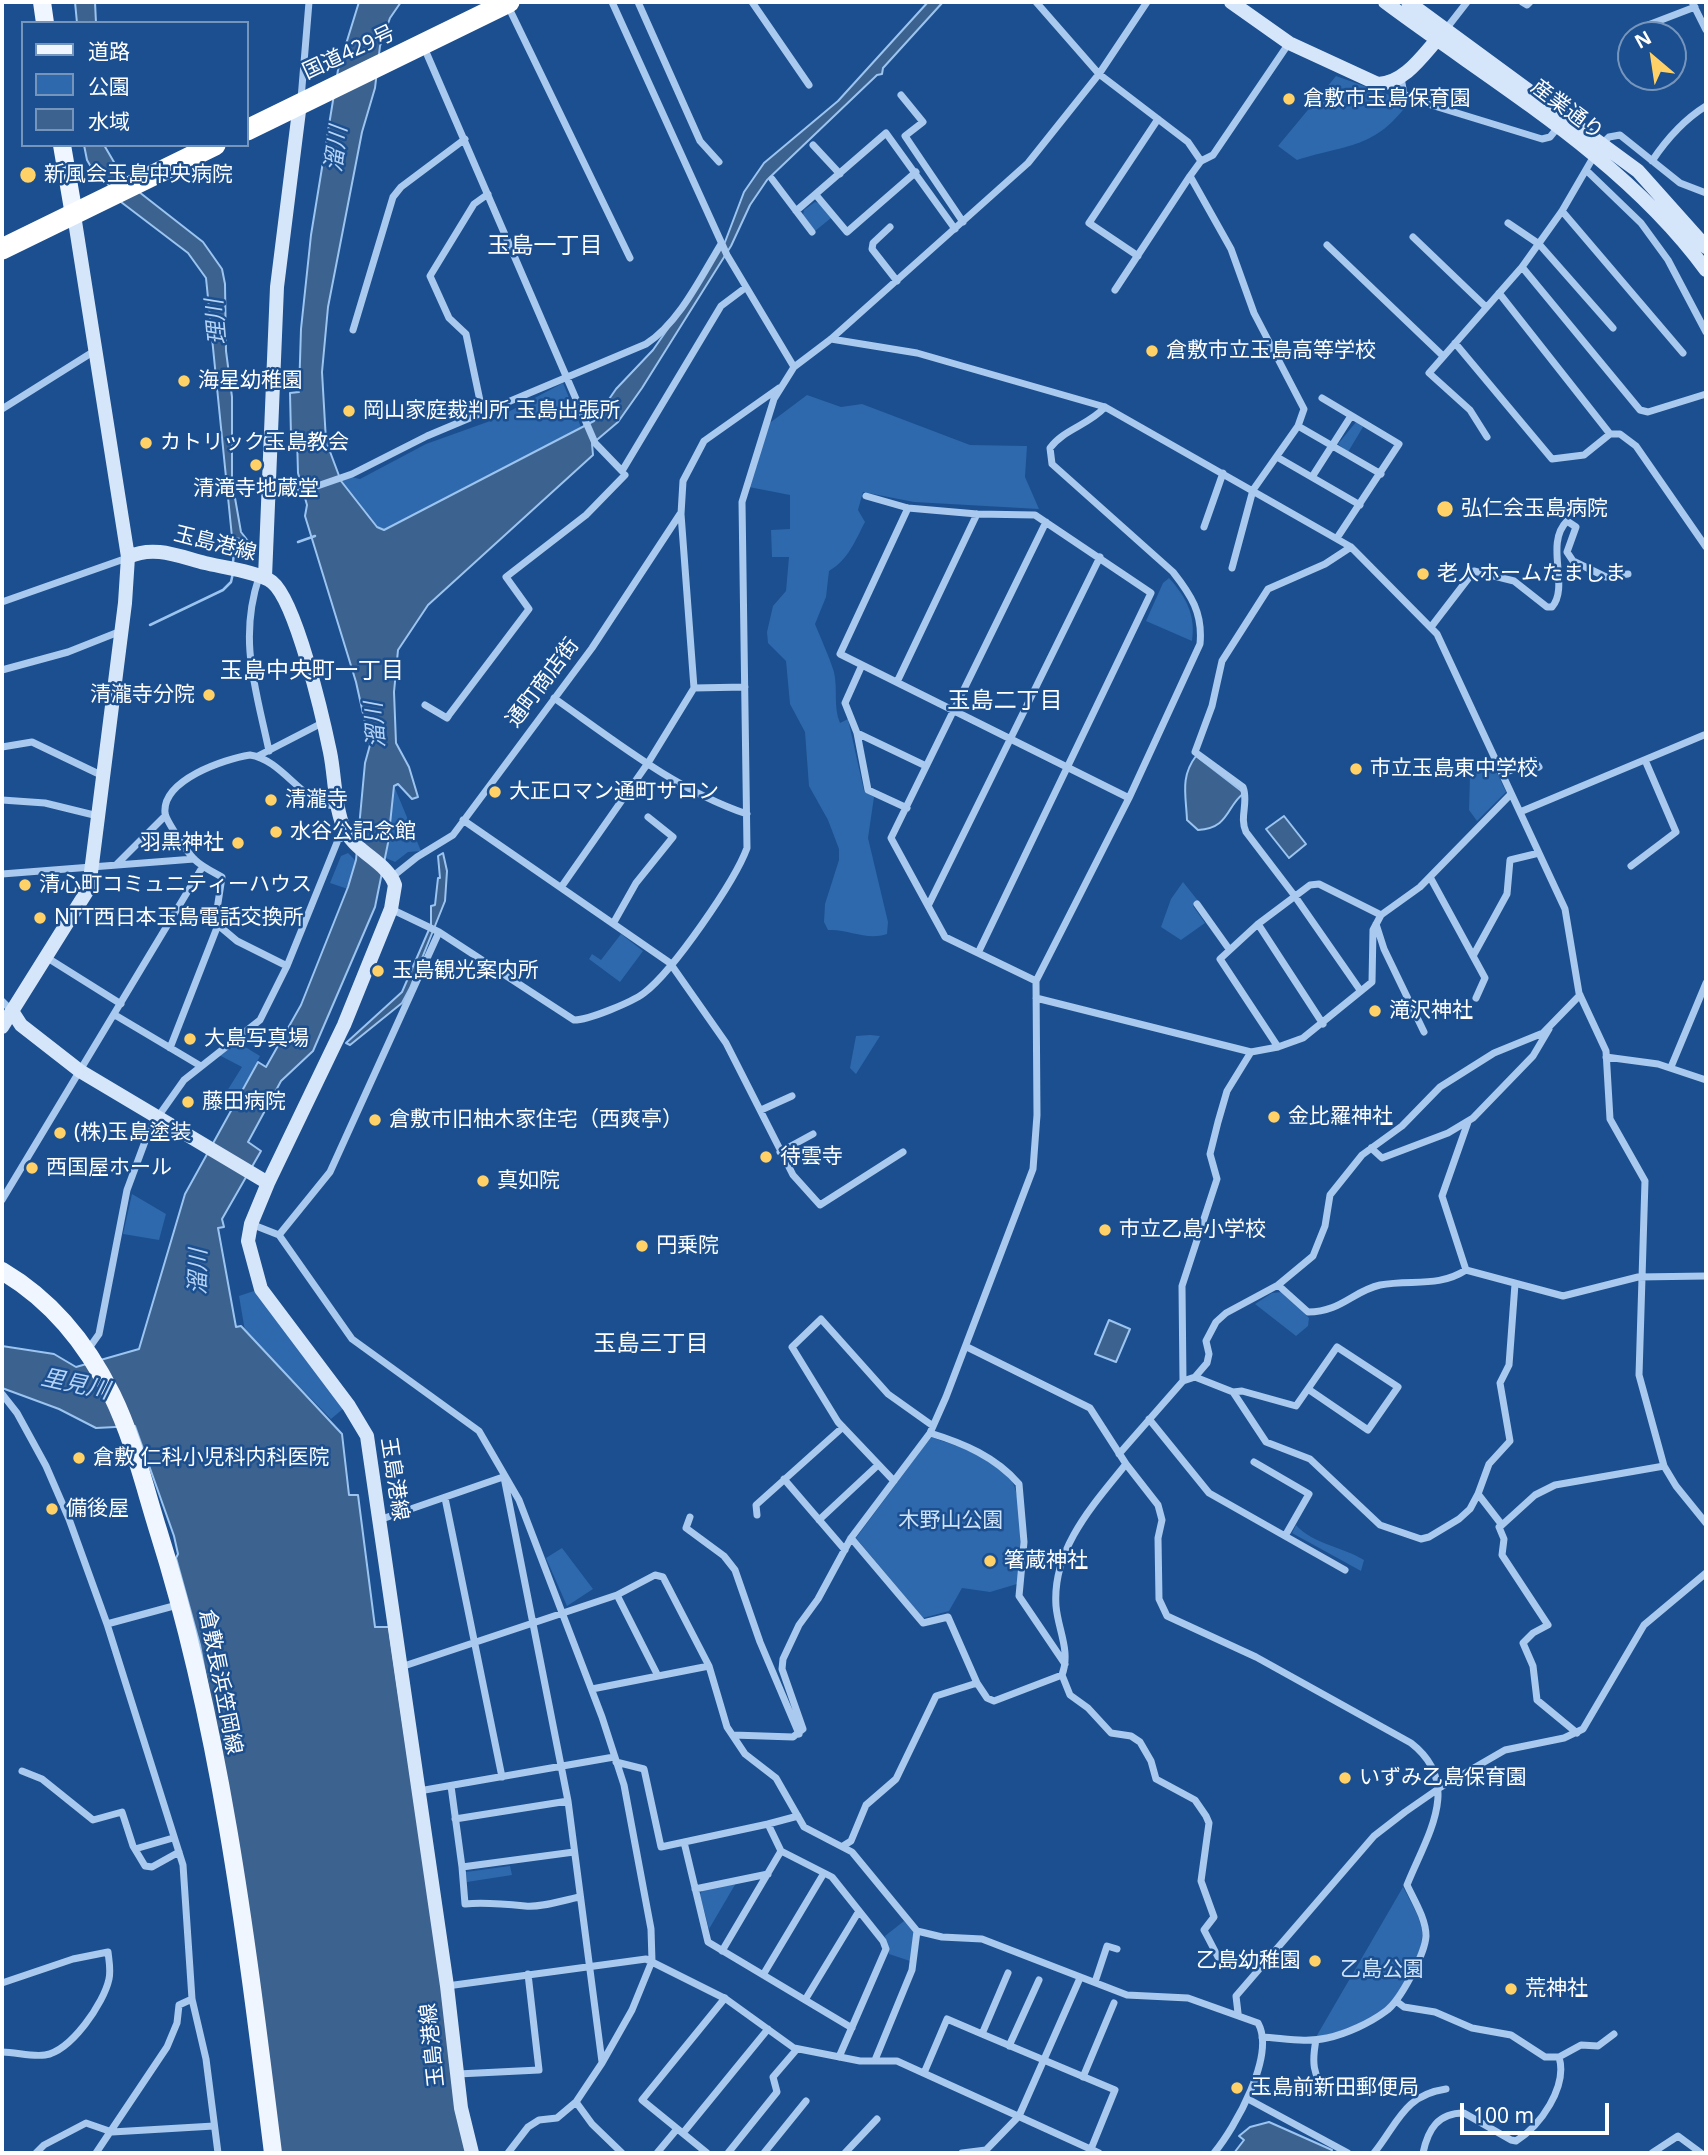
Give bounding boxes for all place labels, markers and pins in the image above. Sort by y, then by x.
place label: 倉敷市玉島保育園 [1303,86,1471,112]
marker: 倉敷市玉島保育園 [1281,91,1297,107]
place label: 新風会玉島中央病院 [44,162,233,188]
marker: 新風会玉島中央病院 [18,165,38,185]
place label: 倉敷市立玉島高等学校 [1166,338,1376,364]
marker: 倉敷市立玉島高等学校 [1144,343,1160,359]
place label: 海星幼稚園 [198,368,303,394]
marker: 海星幼稚園 [176,373,192,389]
place label: 岡山家庭裁判所 玉島出張所 [363,398,620,424]
marker: 岡山家庭裁判所 玉島出張所 [341,403,357,419]
place label: カトリック玉島教会 [160,430,349,456]
marker: カトリック玉島教会 [138,435,154,451]
marker: 清滝寺地蔵堂 [248,457,264,473]
place label: 清滝寺地蔵堂 [193,476,319,502]
place label: 弘仁会玉島病院 [1461,496,1608,522]
marker: 弘仁会玉島病院 [1435,499,1455,519]
place label: 老人ホームたましま [1437,561,1626,587]
marker: 老人ホームたましま [1415,566,1431,582]
place label: 清瀧寺分院 [90,682,195,708]
marker: 清瀧寺分院 [201,687,217,703]
place label: 市立玉島東中学校 [1370,756,1538,782]
marker: 市立玉島東中学校 [1348,761,1364,777]
place label: 大正ロマン通町サロン [509,779,719,805]
marker: 大正ロマン通町サロン [487,784,503,800]
place label: 清瀧寺 [285,787,348,813]
marker: 清瀧寺 [263,792,279,808]
place label: 水谷公記念館 [290,819,416,845]
marker: 水谷公記念館 [268,824,284,840]
place label: 羽黒神社 [140,830,224,856]
marker: 羽黒神社 [230,835,246,851]
place label: 清心町コミュニティーハウス [39,872,312,898]
marker: 清心町コミュニティーハウス [17,877,33,893]
place label: NTT西日本玉島電話交換所 [54,905,304,931]
marker: NTT西日本玉島電話交換所 [32,910,48,926]
place label: 玉島観光案内所 [392,958,539,984]
marker: 玉島観光案内所 [370,963,386,979]
place label: 滝沢神社 [1389,998,1473,1024]
marker: 滝沢神社 [1367,1003,1383,1019]
place label: 大島写真場 [204,1026,309,1052]
marker: 大島写真場 [182,1031,198,1047]
place label: 藤田病院 [202,1089,286,1115]
marker: 藤田病院 [180,1094,196,1110]
place label: 金比羅神社 [1288,1104,1393,1130]
place label: 倉敷市旧柚木家住宅（西爽亭） [389,1107,683,1133]
marker: 金比羅神社 [1266,1109,1282,1125]
marker: 倉敷市旧柚木家住宅（西爽亭） [367,1112,383,1128]
place label: (株)玉島塗装 [74,1120,192,1146]
marker: (株)玉島塗装 [52,1125,68,1141]
place label: 待雲寺 [780,1144,843,1170]
marker: 待雲寺 [758,1149,774,1165]
place label: 西国屋ホール [46,1155,172,1181]
marker: 西国屋ホール [24,1160,40,1176]
place label: 真如院 [497,1168,560,1194]
marker: 真如院 [475,1173,491,1189]
place label: 市立乙島小学校 [1119,1217,1266,1243]
marker: 市立乙島小学校 [1097,1222,1113,1238]
place label: 円乗院 [656,1233,719,1259]
marker: 円乗院 [634,1238,650,1254]
place label: 倉敷 仁科小児科内科医院 [93,1445,329,1471]
marker: 倉敷 仁科小児科内科医院 [71,1450,87,1466]
place label: 備後屋 [66,1496,129,1522]
marker: 備後屋 [44,1501,60,1517]
place label: 箸蔵神社 [1004,1548,1088,1574]
marker: 箸蔵神社 [982,1553,998,1569]
place label: いずみ乙島保育園 [1359,1765,1527,1791]
marker: いずみ乙島保育園 [1337,1770,1353,1786]
place label: 乙島幼稚園 [1196,1948,1301,1974]
marker: 乙島幼稚園 [1307,1953,1323,1969]
place label: 荒神社 [1525,1976,1588,2002]
marker: 荒神社 [1503,1981,1519,1997]
place label: 玉島前新田郵便局 [1251,2075,1419,2101]
marker: 玉島前新田郵便局 [1229,2080,1245,2096]

